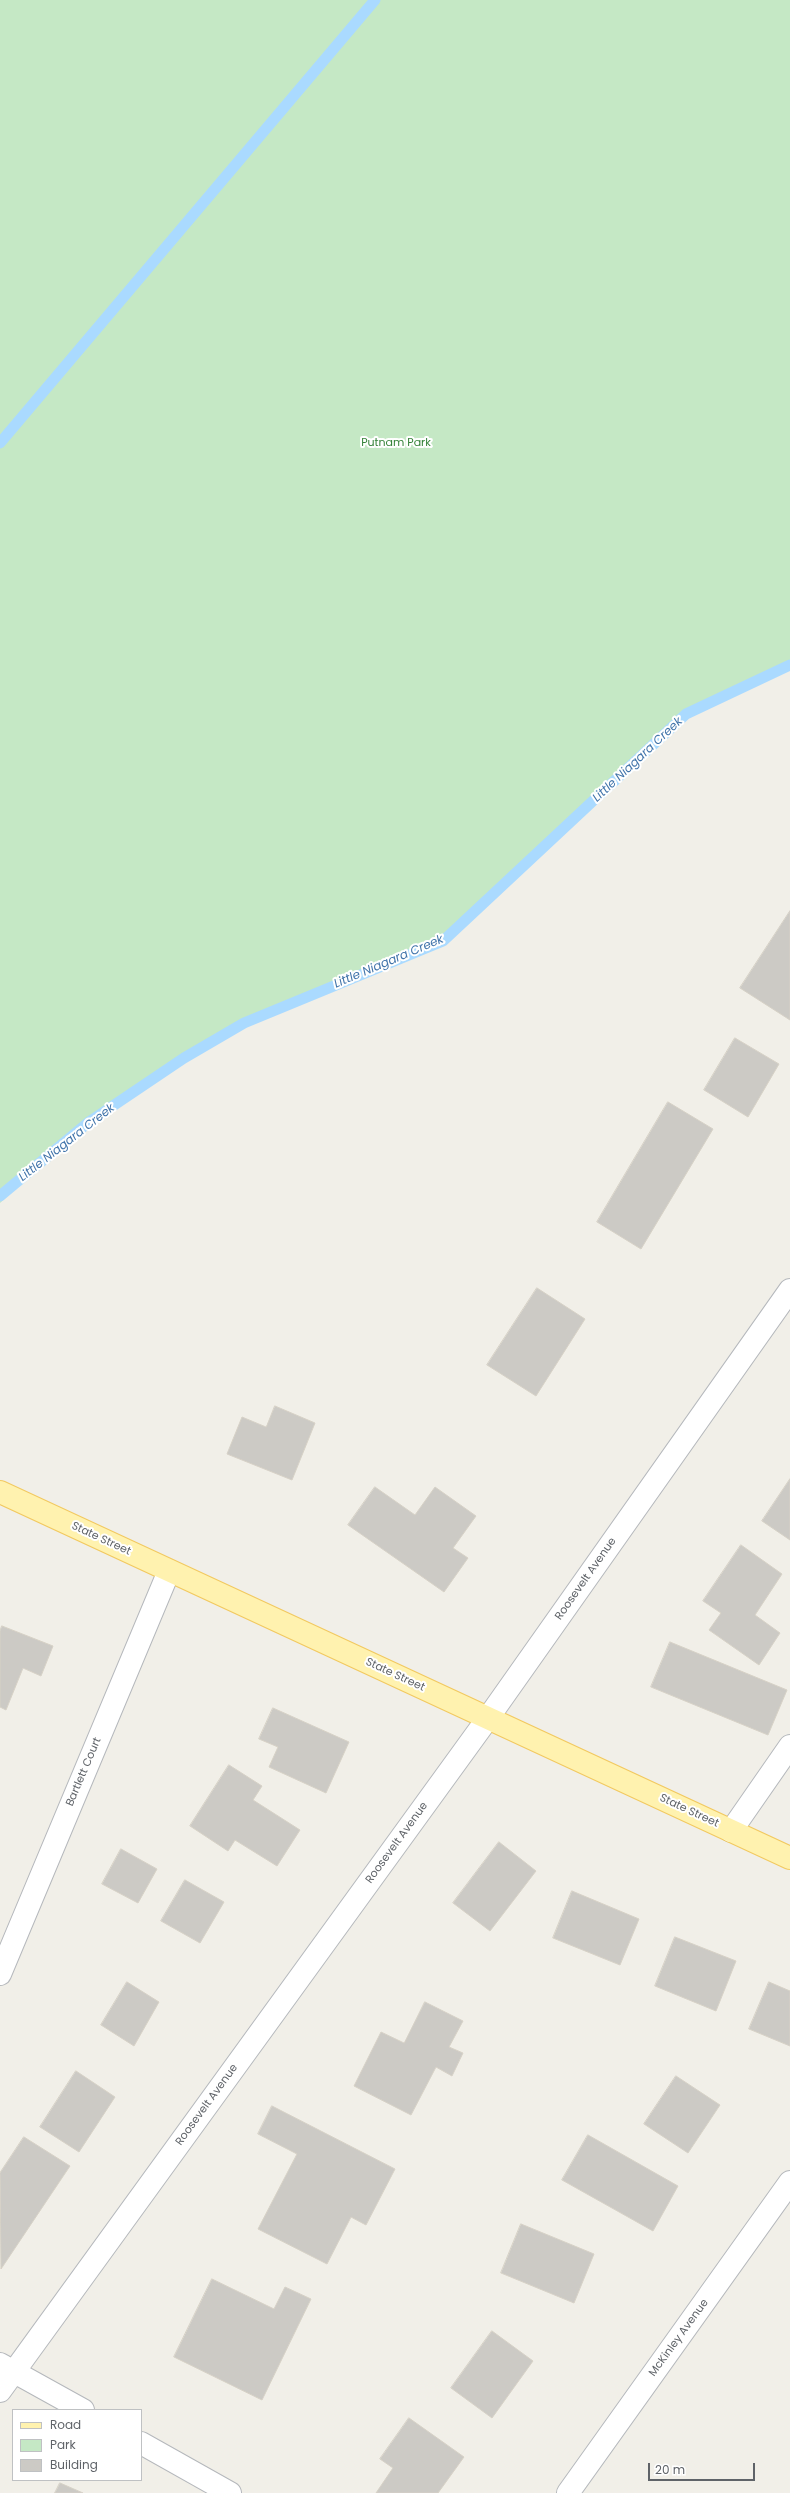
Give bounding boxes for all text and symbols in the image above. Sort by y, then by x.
park label: Putnam Park [361,436,431,450]
water label: Little Niagara Creek [590,715,686,805]
water label: Little Niagara Creek [332,932,446,992]
water label: Little Niagara Creek [16,1101,118,1185]
street label: State Street [69,1520,133,1558]
street label: Roosevelt Avenue [553,1535,619,1623]
street label: State Street [363,1656,427,1694]
street label: Bartlett Court [64,1736,104,1808]
street label: State Street [657,1792,721,1830]
street label: Roosevelt Avenue [363,1800,431,1886]
street label: Roosevelt Avenue [173,2062,241,2148]
street label: McKinley Avenue [646,2297,712,2379]
legend [12,2409,142,2481]
text: Road [50,2416,81,2433]
text: Park [50,2436,76,2453]
scale bar [650,2455,757,2481]
text: Building [50,2456,98,2473]
text: 20 m [655,2461,685,2478]

